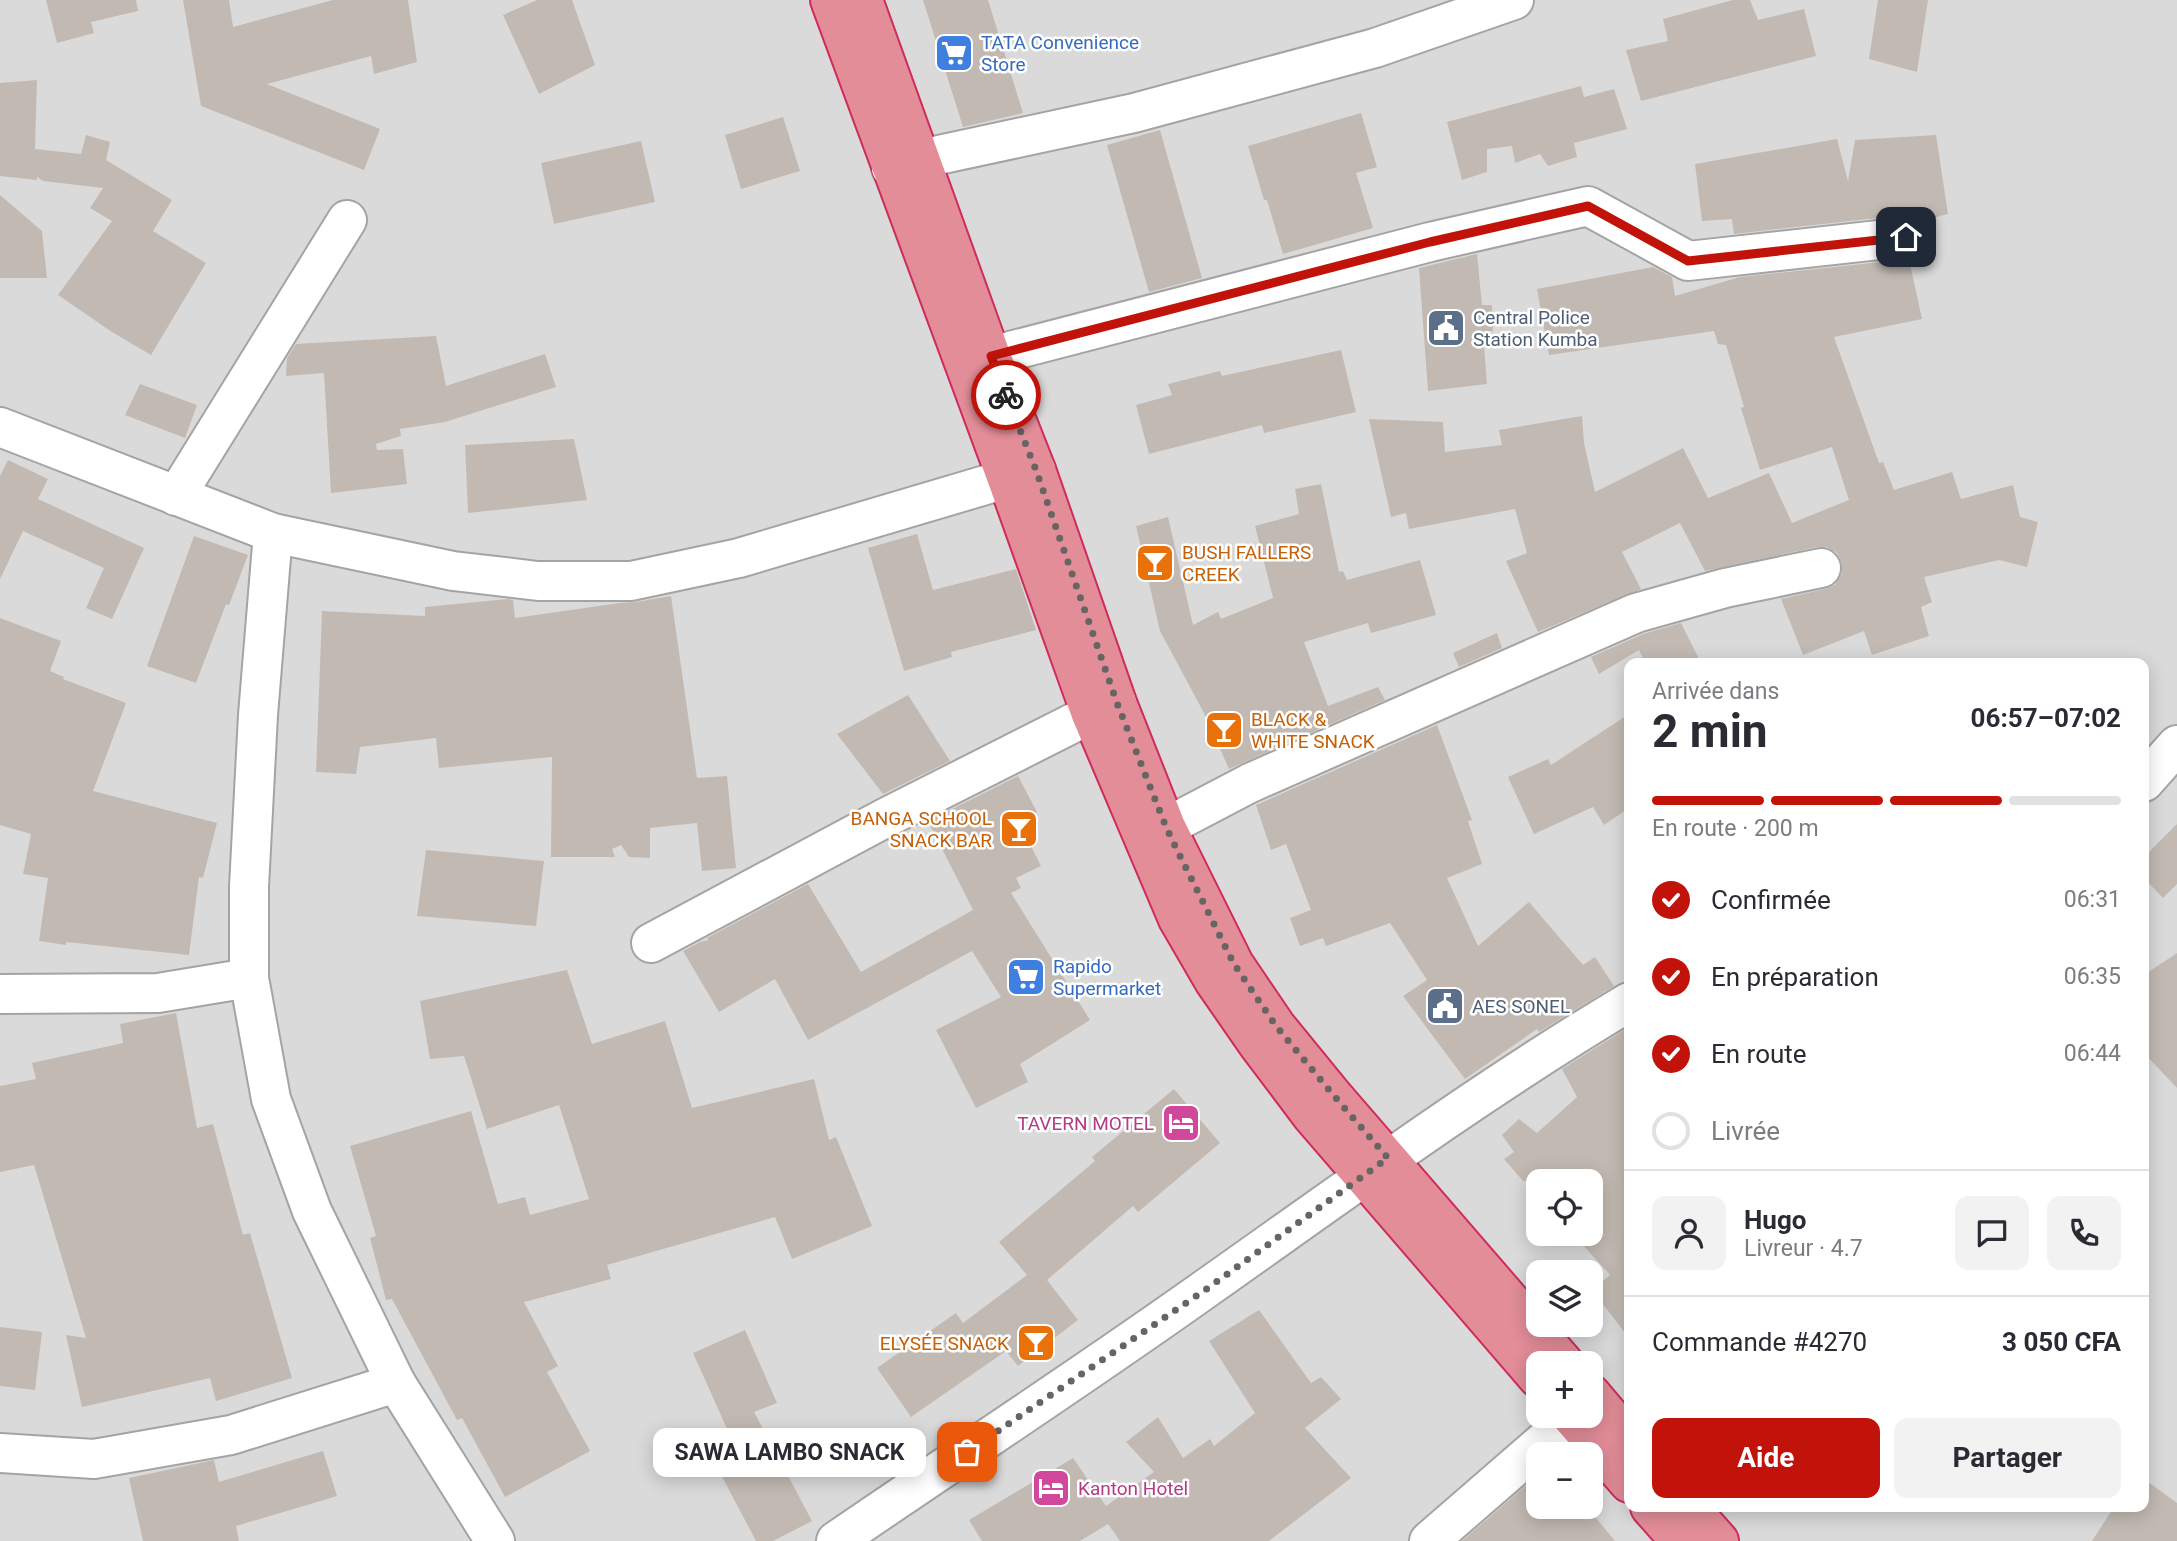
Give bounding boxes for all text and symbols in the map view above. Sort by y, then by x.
place label: TATA Convenience Store [981,31,1139,76]
supermarket icon: TATA Convenience Store [933,32,975,74]
pin [1876,207,1936,267]
icon: home [1887,218,1925,256]
place label: Central Police Station Kumba [1473,306,1598,351]
public building icon: Central Police Station Kumba [1425,307,1467,349]
courier [971,360,1041,430]
icon: bike [987,376,1025,414]
place label: BUSH FALLERS CREEK [1182,541,1311,586]
bar icon: BUSH FALLERS CREEK [1134,542,1176,584]
text: Arrivée dans [1652,678,1779,705]
text: 06:57–07:02 [1971,703,2121,733]
text: 2 min [1652,704,1768,758]
place label: BLACK & WHITE SNACK [1251,708,1375,753]
bar icon: BLACK & WHITE SNACK [1203,709,1245,751]
place label: BANGA SCHOOL SNACK BAR [851,807,992,852]
bar icon: BANGA SCHOOL SNACK BAR [998,808,1040,850]
text: En route · 200 m [1652,815,1819,842]
icon: check [1652,881,1690,919]
text: Confirmée [1711,885,1831,915]
text: 06:31 [2064,886,2121,913]
place label: Rapido Supermarket [1053,955,1161,1000]
supermarket icon: Rapido Supermarket [1005,956,1047,998]
icon: check [1652,958,1690,996]
text: En préparation [1711,962,1879,992]
text: 06:35 [2064,963,2121,990]
public building icon: AES SONEL [1424,985,1466,1027]
place label: AES SONEL [1472,995,1570,1018]
icon: check [1652,1035,1690,1073]
text: En route [1711,1039,1807,1069]
text: 06:44 [2064,1040,2121,1067]
hotel icon: TAVERN MOTEL [1160,1102,1202,1144]
place label: TAVERN MOTEL [1017,1112,1154,1135]
text: Livrée [1711,1116,1780,1146]
map controls [1526,1169,1603,1519]
button: locate [1526,1169,1603,1246]
button: person [1652,1196,1726,1270]
button: chat [1955,1196,2029,1270]
button: phone [2047,1196,2121,1270]
text: Hugo [1744,1205,1806,1235]
text: Livreur · 4.7 [1744,1235,1863,1262]
button: layers [1526,1260,1603,1337]
bar icon: ELYSÉE SNACK [1015,1322,1057,1364]
text: Commande #4270 [1652,1327,1867,1357]
text: 3 050 CFA [2002,1327,2121,1357]
place label: ELYSÉE SNACK [880,1332,1009,1355]
button: + [1526,1351,1603,1428]
button: Aide [1652,1418,1880,1498]
button: Partager [1894,1418,2121,1498]
pin [937,1422,997,1482]
callout: SAWA LAMBO SNACK [652,1428,925,1476]
icon: bag [948,1433,986,1471]
text: SAWA LAMBO SNACK [675,1439,904,1466]
button: − [1526,1442,1603,1519]
hotel icon: Kanton Hotel [1030,1467,1072,1509]
place label: Kanton Hotel [1078,1477,1188,1500]

